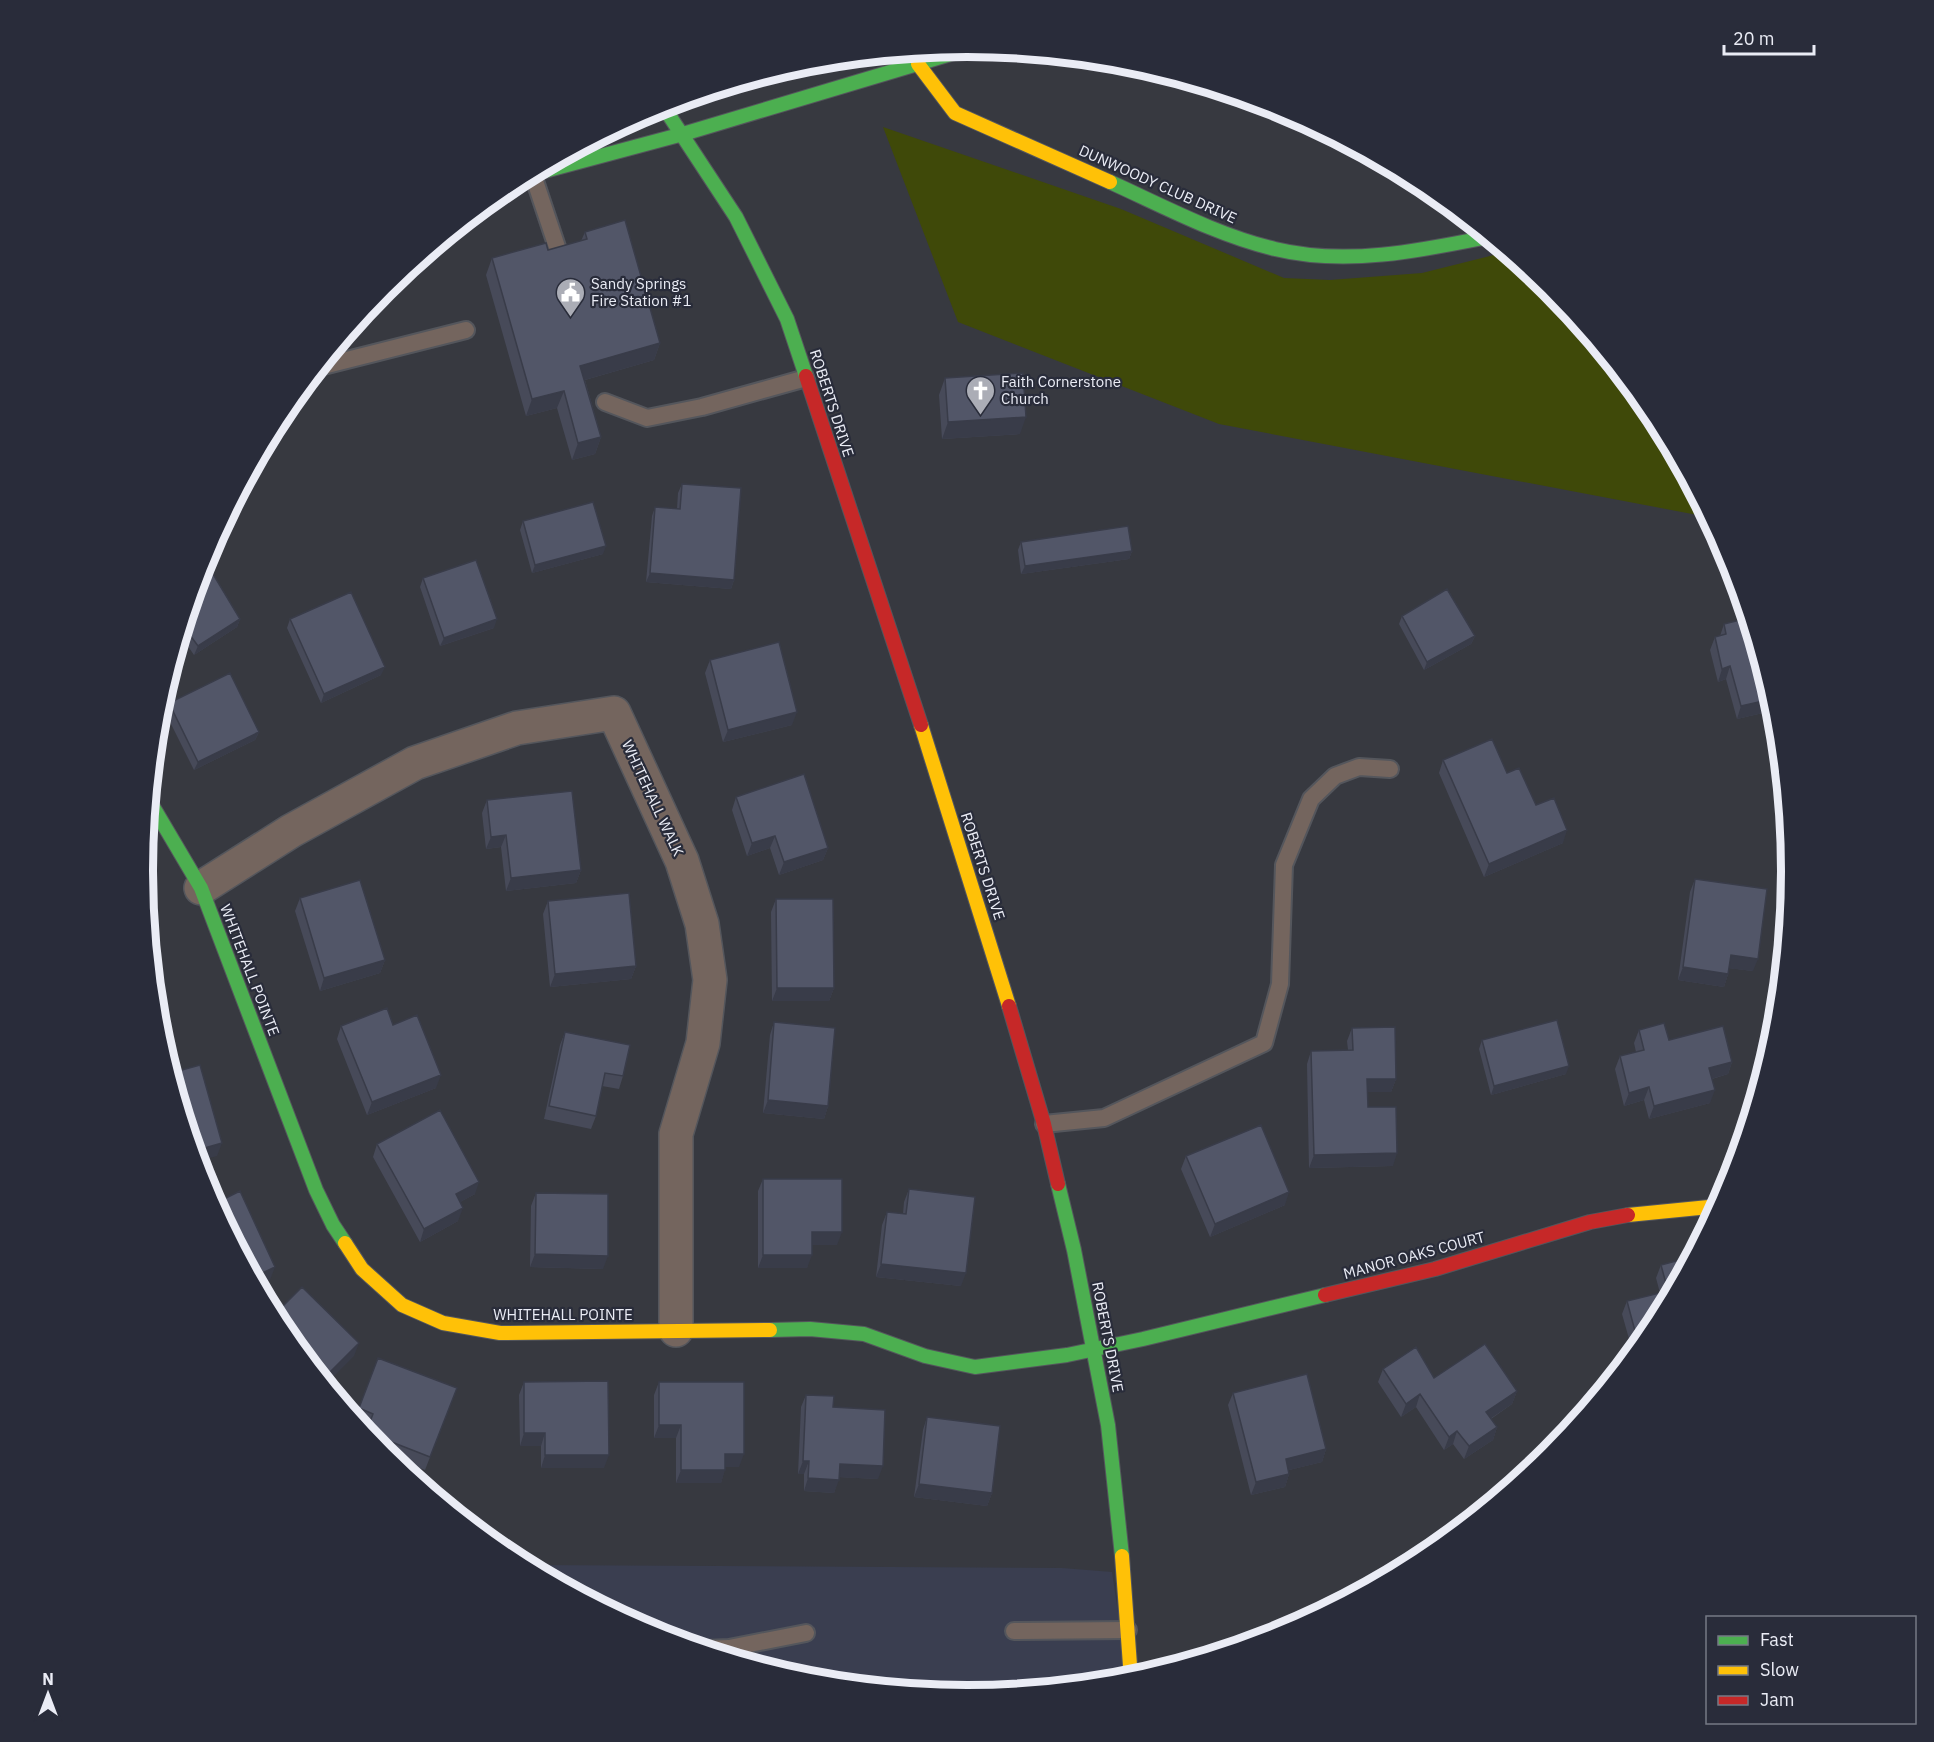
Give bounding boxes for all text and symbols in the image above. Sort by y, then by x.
scale bar [1724,18,1814,56]
text: 20 m [1733,27,1775,50]
street label: DUNWOODY CLUB DRIVE [1076,141,1240,227]
place label: Sandy Springs Fire Station #1 [591,274,692,310]
public building icon: Sandy Springs Fire Station #1 [554,276,586,318]
street label: ROBERTS DRIVE [806,347,858,459]
place label: Faith Cornerstone Church [1001,372,1121,408]
church icon: Faith Cornerstone Church [964,374,996,416]
street label: WHITEHALL WALK [618,737,688,860]
street label: ROBERTS DRIVE [957,810,1009,922]
street label: WHITEHALL POINTE [216,901,284,1039]
street label: MANOR OAKS COURT [1341,1227,1487,1283]
street label: ROBERTS DRIVE [1088,1280,1128,1394]
street label: WHITEHALL POINTE [493,1305,633,1324]
legend [1706,1616,1916,1724]
text: Fast [1760,1628,1794,1651]
text: Slow [1760,1658,1799,1681]
north arrow [18,1664,78,1724]
text: N [42,1669,54,1689]
text: Jam [1760,1688,1795,1711]

